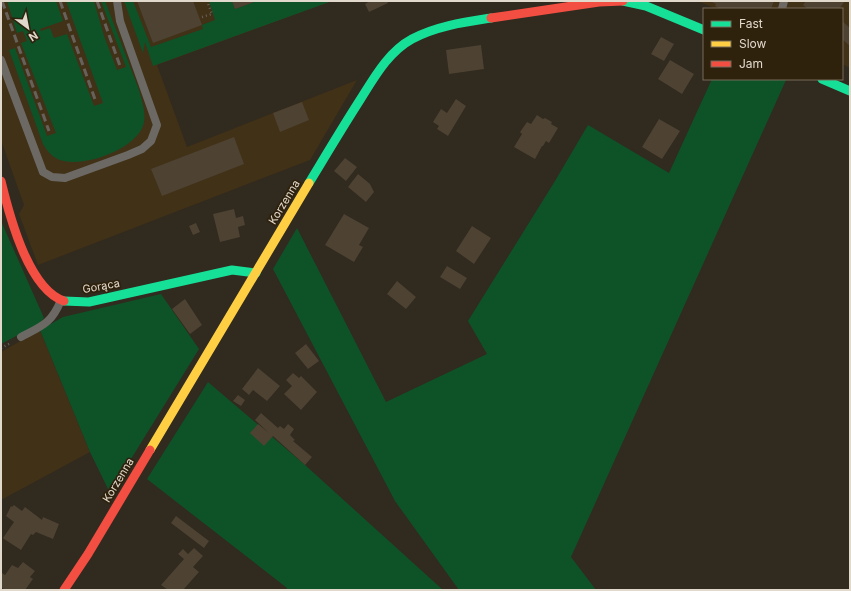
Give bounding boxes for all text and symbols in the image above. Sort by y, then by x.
north arrow [8,8,48,48]
legend [703,8,843,80]
text: Fast [739,16,763,31]
text: N [26,28,41,45]
text: Slow [739,36,767,51]
text: Jam [739,56,763,71]
street label: Korzenna [265,177,303,227]
street label: Gorąca [81,276,121,296]
street label: Korzenna [99,455,137,505]

